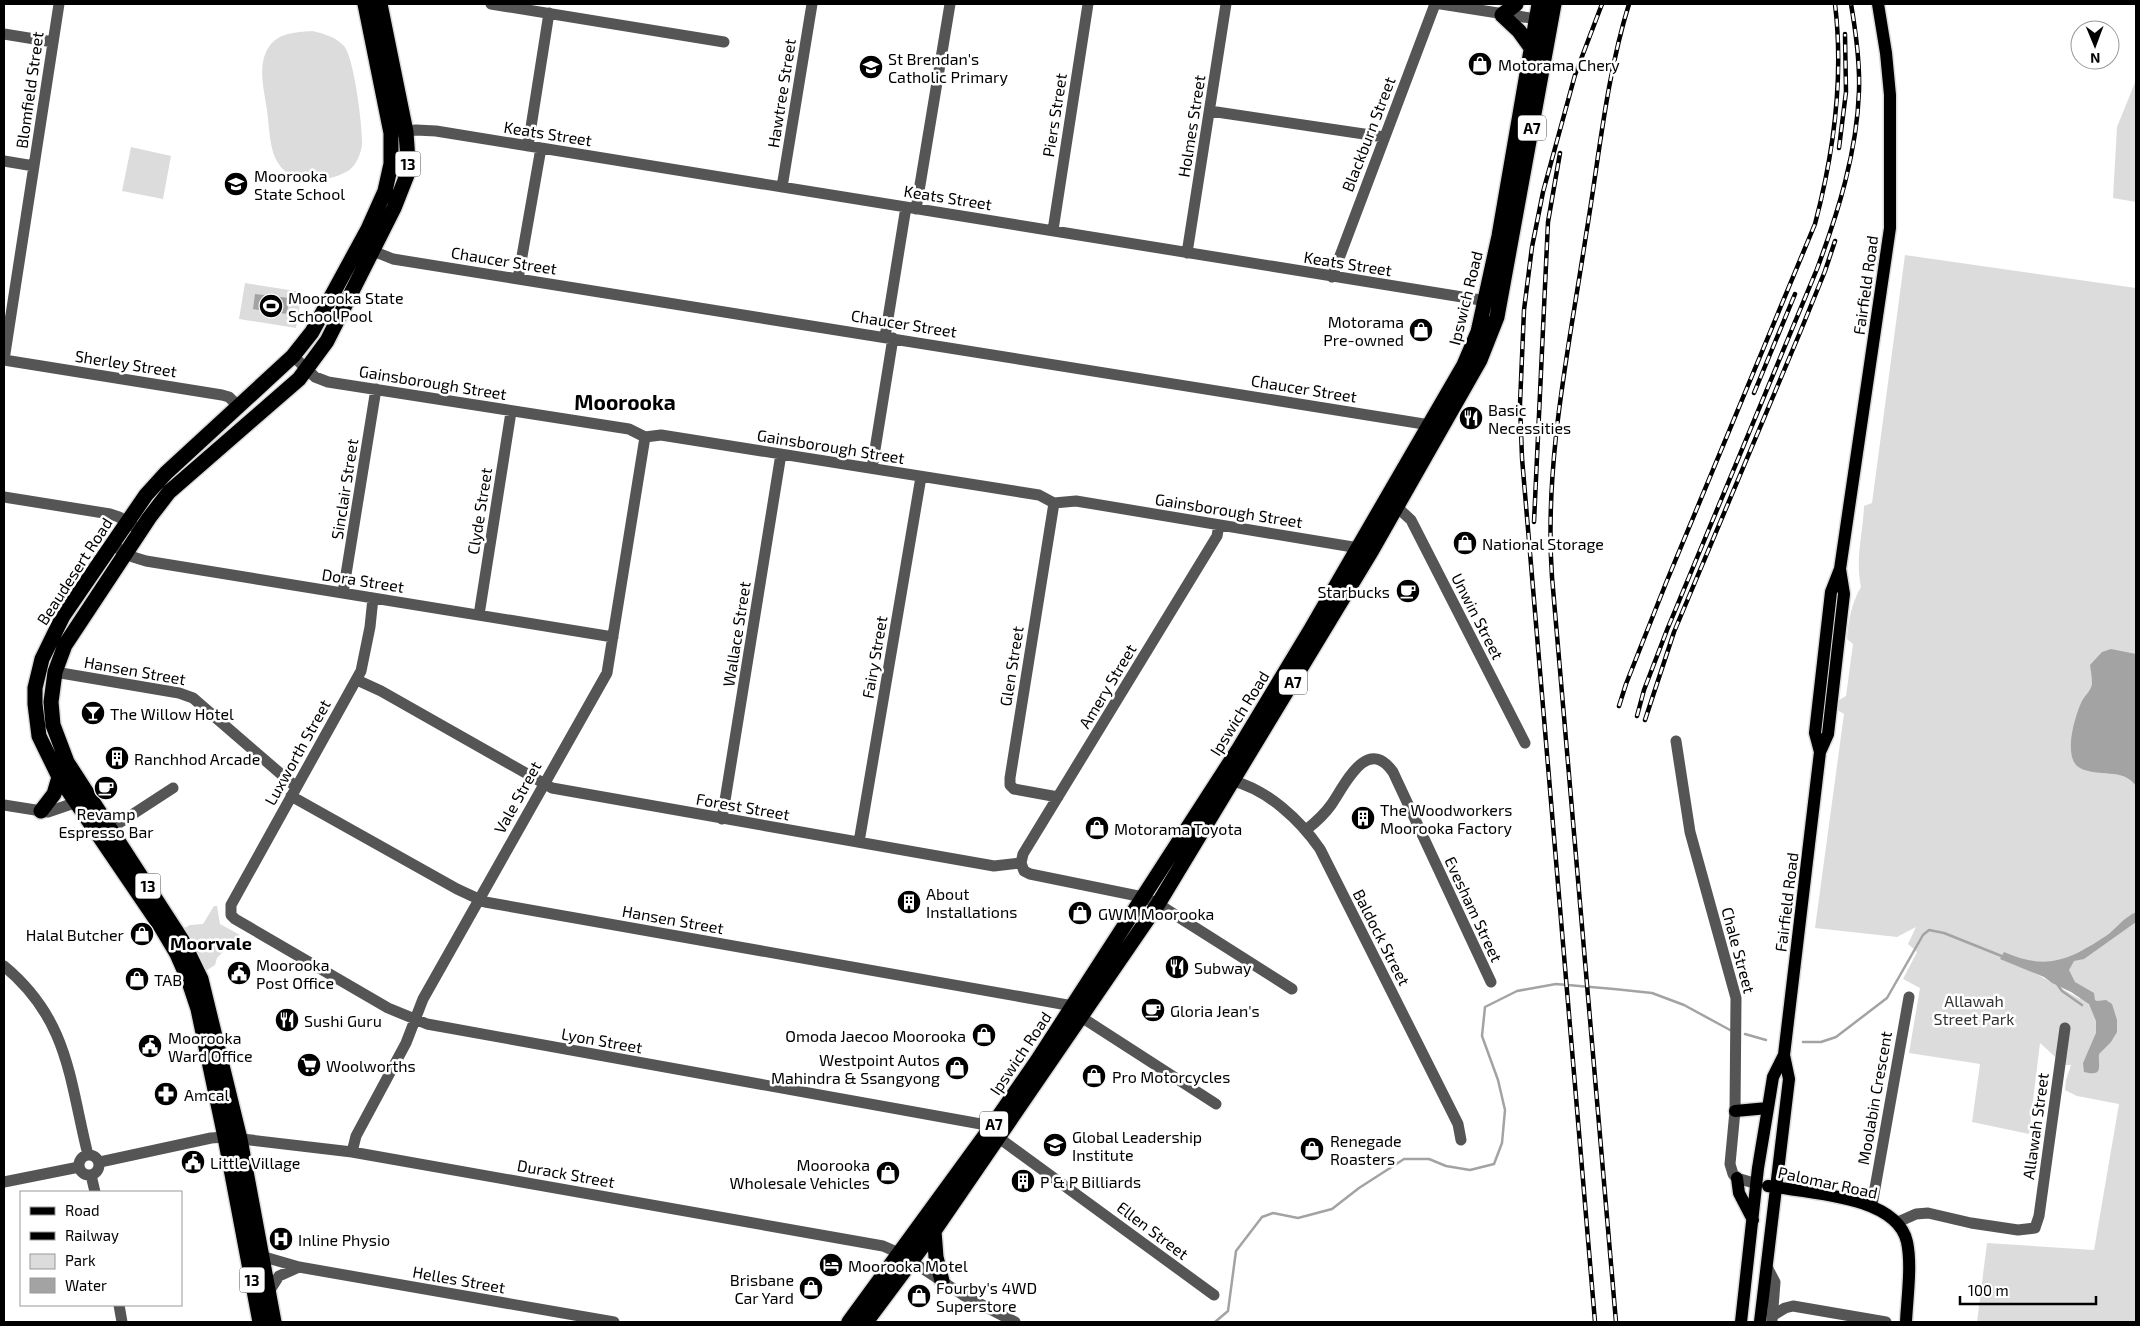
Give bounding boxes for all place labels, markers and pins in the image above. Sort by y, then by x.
place label: St Brendan's Catholic Primary [888,49,1009,86]
shop icon: Motorama Chery [1467,51,1493,77]
school or university icon: St Brendan's Catholic Primary [858,54,884,80]
place label: Motorama Chery [1498,55,1620,74]
place label: Moorooka State School [254,166,345,203]
school or university icon: Moorooka State School [223,171,249,197]
place label: Moorooka State School Pool [288,288,404,325]
sports icon: Moorooka State School Pool [258,293,284,319]
place label: Motorama Pre-owned [1323,312,1404,349]
shop icon: Motorama Pre-owned [1408,317,1434,343]
place label: Basic Necessities [1488,400,1571,437]
restaurant icon: Basic Necessities [1458,405,1484,431]
shop icon: National Storage [1452,530,1478,556]
place label: National Storage [1482,534,1604,553]
cafe icon: Starbucks [1395,578,1421,604]
place label: Starbucks [1317,582,1390,601]
bar icon: The Willow Hotel [80,700,106,726]
place label: The Willow Hotel [110,704,234,723]
building icon: Ranchhod Arcade [104,745,130,771]
place label: Ranchhod Arcade [134,749,260,768]
cafe icon: Revamp Espresso Bar [93,775,119,801]
place label: The Woodworkers Moorooka Factory [1380,800,1513,837]
place label: Revamp Espresso Bar [58,804,154,841]
building icon: The Woodworkers Moorooka Factory [1350,805,1376,831]
shop icon: Motorama Toyota [1084,815,1110,841]
place label: Motorama Toyota [1114,819,1242,838]
place label: About Installations [926,884,1017,921]
building icon: About Installations [896,889,922,915]
shop icon: GWM Moorooka [1067,900,1093,926]
place label: GWM Moorooka [1098,904,1214,923]
shop icon: Halal Butcher [129,921,155,947]
place label: Halal Butcher [26,925,125,944]
restaurant icon: Subway [1164,954,1190,980]
place label: Moorooka Post Office [256,955,334,992]
place label: Subway [1194,958,1252,977]
public building icon: Moorooka Post Office [226,960,252,986]
shop icon: TAB [124,966,150,992]
place label: TAB [154,970,182,989]
cafe icon: Gloria Jean's [1140,997,1166,1023]
place label: Gloria Jean's [1170,1001,1260,1020]
restaurant icon: Sushi Guru [274,1007,300,1033]
place label: Sushi Guru [304,1011,382,1030]
shop icon: Omoda Jaecoo Moorooka [971,1022,997,1048]
place label: Omoda Jaecoo Moorooka [785,1026,966,1045]
place label: Moorooka Ward Office [168,1028,253,1065]
public building icon: Moorooka Ward Office [137,1033,163,1059]
place label: Westpoint Autos Mahindra & Ssangyong [771,1050,940,1087]
supermarket icon: Woolworths [296,1052,322,1078]
shop icon: Westpoint Autos Mahindra & Ssangyong [944,1055,970,1081]
place label: Woolworths [326,1056,416,1075]
shop icon: Pro Motorcycles [1081,1063,1107,1089]
place label: Pro Motorcycles [1112,1067,1230,1086]
pharmacy icon: Amcal [153,1081,179,1107]
place label: Amcal [184,1085,230,1104]
place label: Global Leadership Institute [1072,1127,1202,1164]
place label: Renegade Roasters [1330,1131,1402,1168]
school or university icon: Global Leadership Institute [1042,1132,1068,1158]
shop icon: Renegade Roasters [1299,1136,1325,1162]
public building icon: Little Village [180,1149,206,1175]
place label: Little Village [210,1153,300,1172]
place label: Moorooka Wholesale Vehicles [729,1155,870,1192]
shop icon: Moorooka Wholesale Vehicles [875,1160,901,1186]
building icon: P & P Billiards [1010,1168,1036,1194]
place label: P & P Billiards [1040,1172,1141,1191]
hospital icon: Inline Physio [268,1226,294,1252]
place label: Inline Physio [298,1230,390,1249]
hotel icon: Moorooka Motel [818,1252,844,1278]
place label: Moorooka Motel [848,1256,968,1275]
place label: Brisbane Car Yard [730,1270,794,1307]
shop icon: Brisbane Car Yard [798,1275,824,1301]
place label: Fourby's 4WD Superstore [936,1278,1037,1315]
shop icon: Fourby's 4WD Superstore [906,1283,932,1309]

